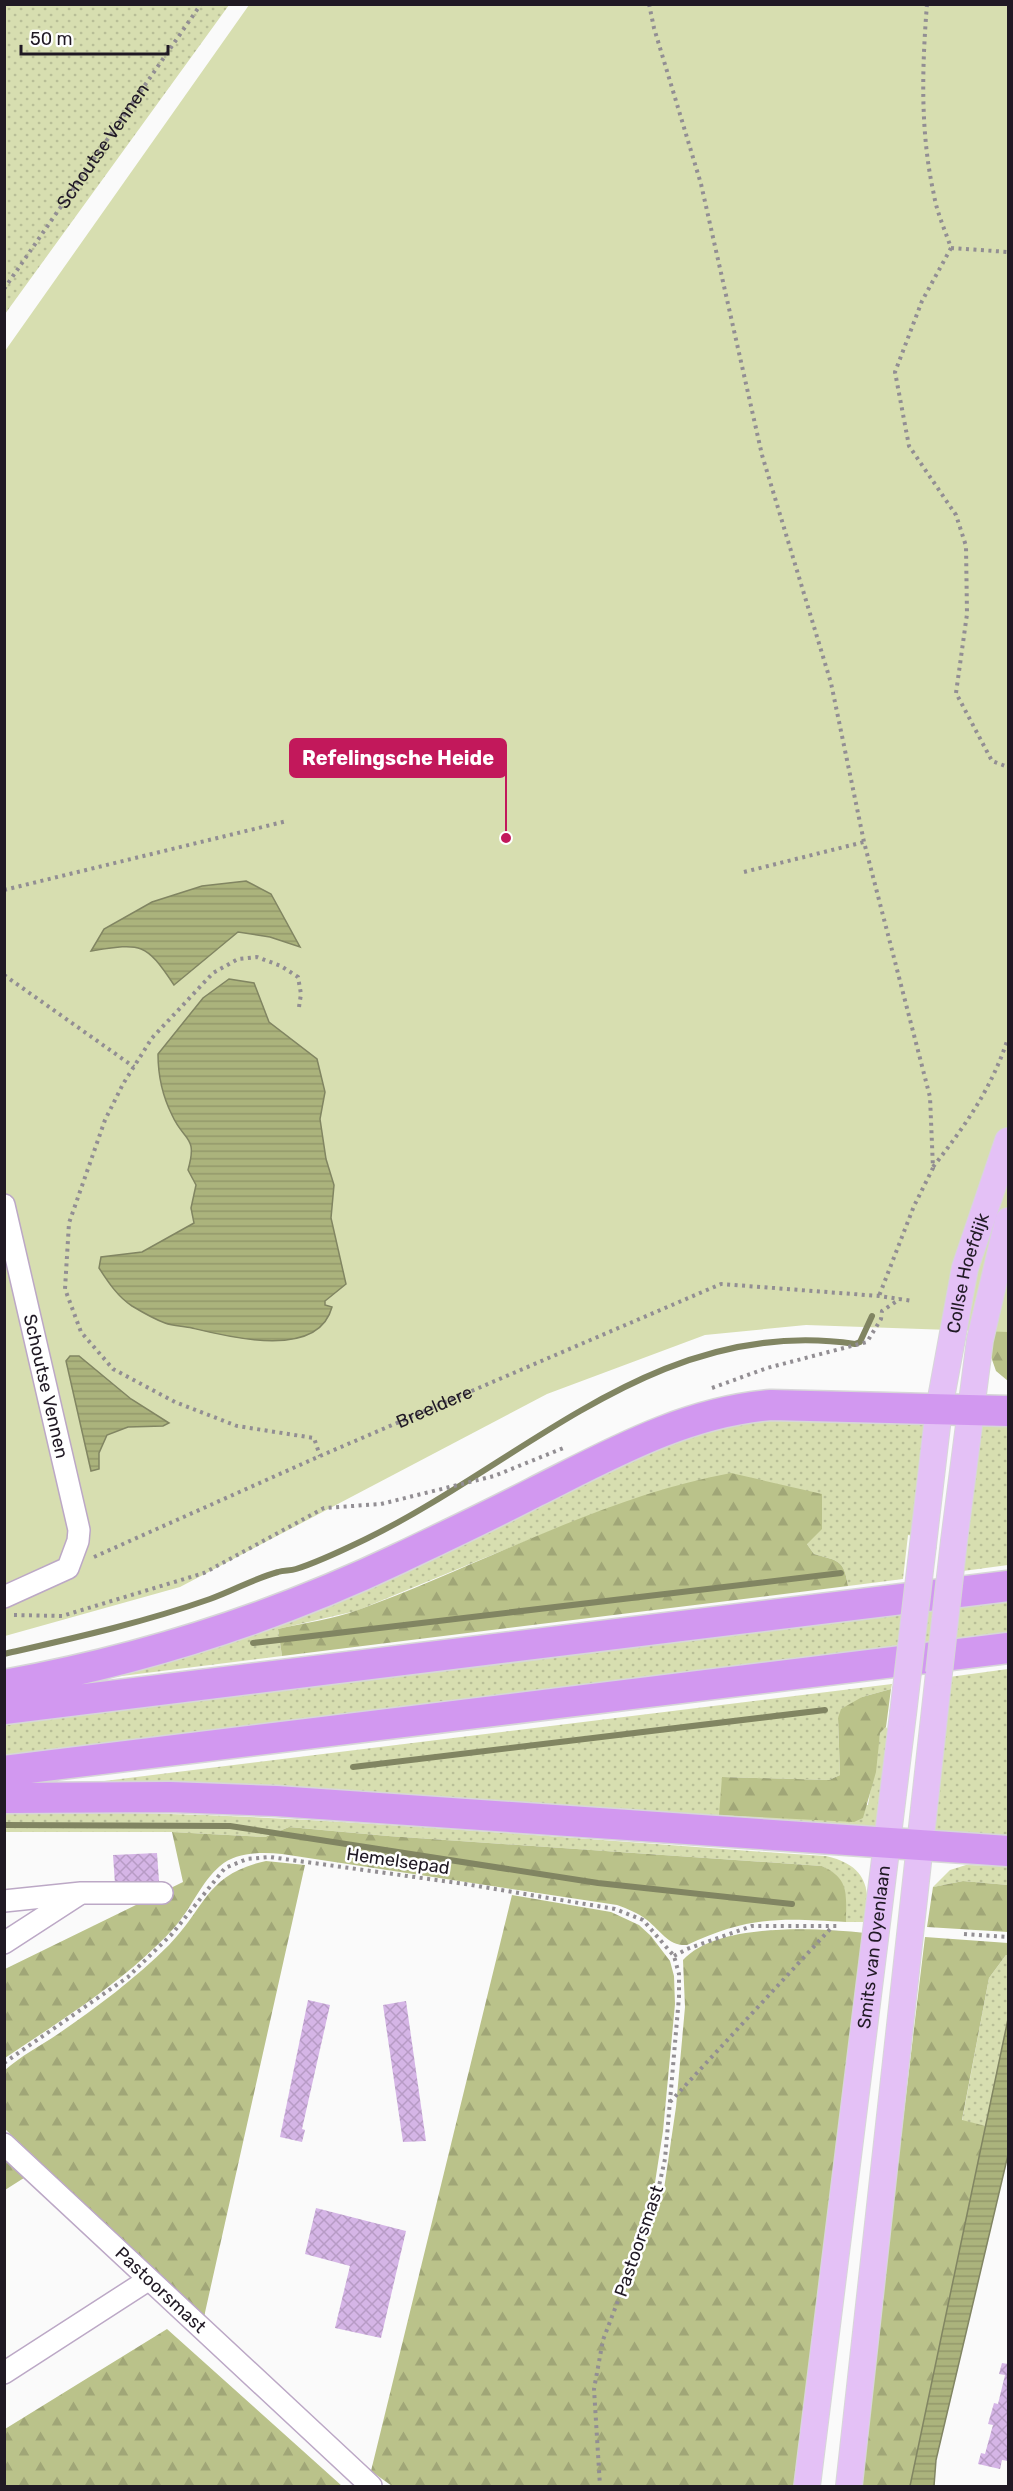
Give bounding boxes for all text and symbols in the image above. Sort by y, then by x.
scale bar [21,18,168,56]
text: 50 m [30,28,73,50]
street label: Schoutse Vennen [52,79,154,213]
callout: Refelingsche Heide [290,739,506,777]
text: Refelingsche Heide [302,746,494,770]
street label: Collse Hoefdijk [942,1209,994,1335]
street label: Schoutse Vennen [19,1312,73,1461]
street label: Breeldere [393,1381,476,1433]
street label: Hemelsepad [345,1843,451,1879]
street label: Smits van Oyenlaan [853,1864,895,2030]
street label: Pastoorsmast [610,2182,668,2300]
street label: Pastoorsmast [110,2242,211,2338]

